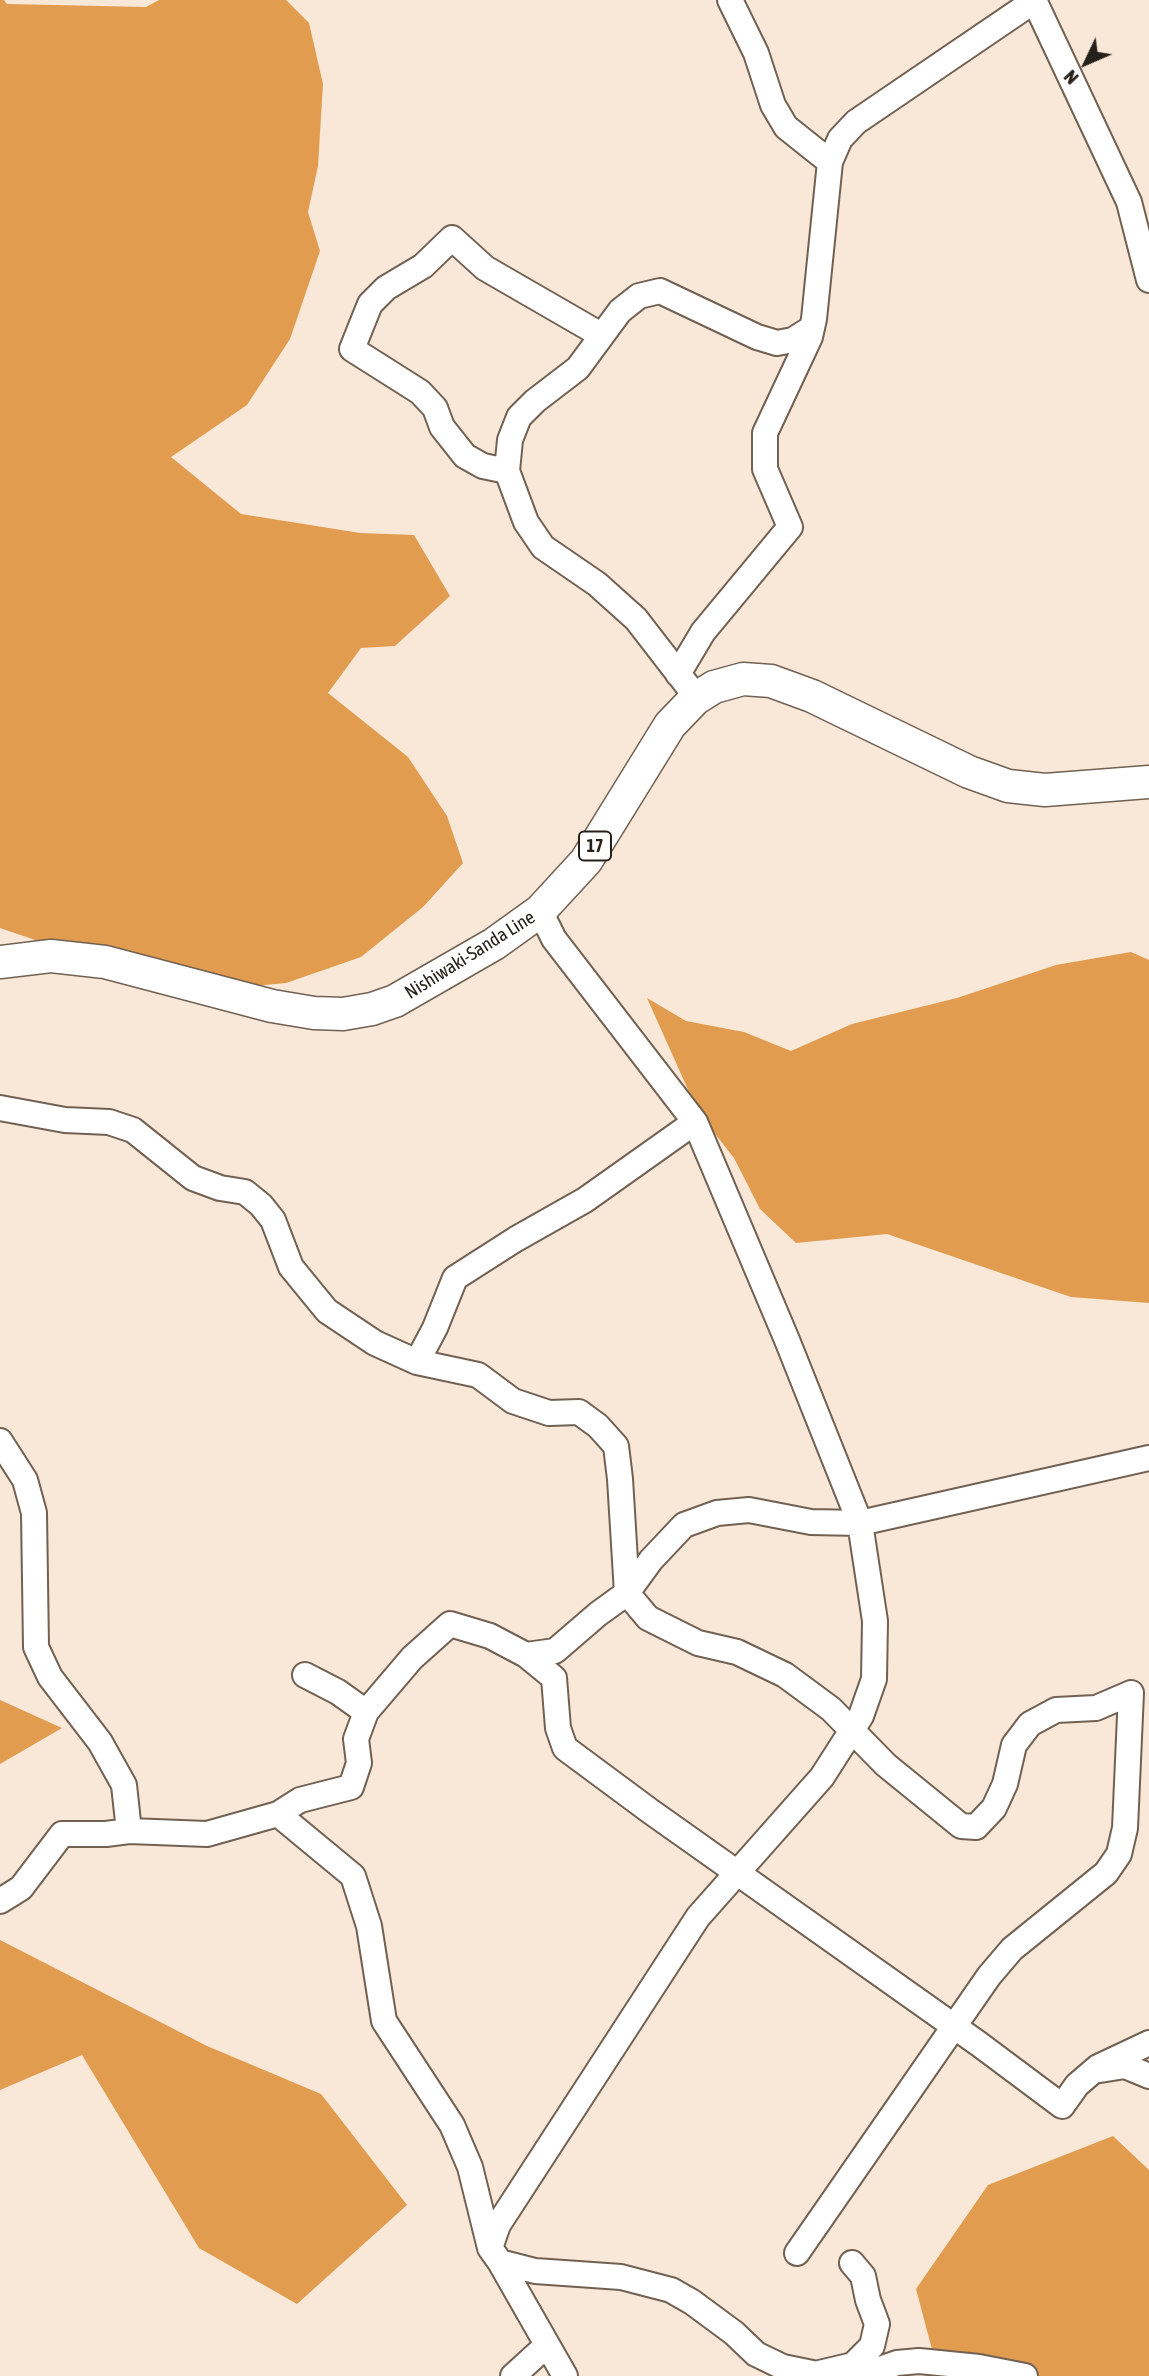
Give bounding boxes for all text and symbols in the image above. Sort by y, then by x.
north arrow [1051,28,1121,98]
text: N [1059,66,1083,89]
road number: 17 [579,832,611,860]
street label: Nishiwaki-Sanda Line [401,906,539,1004]

